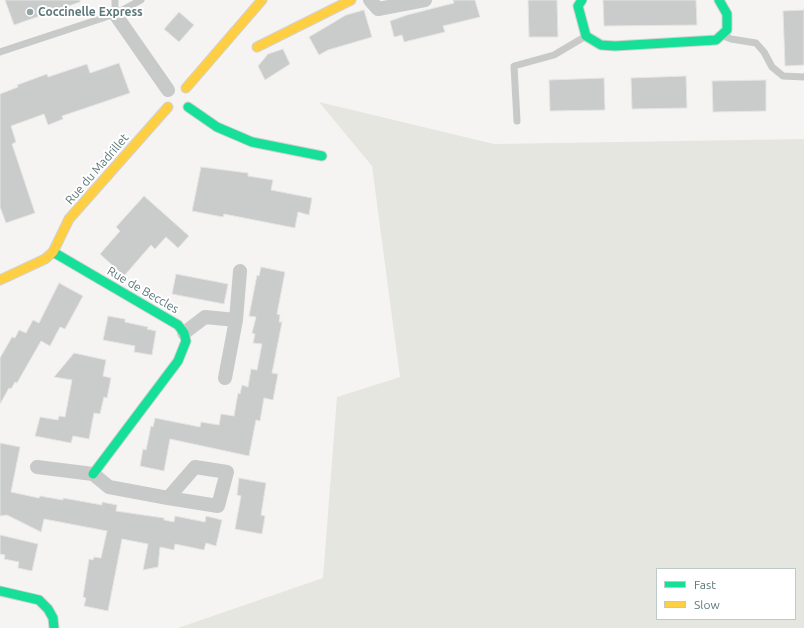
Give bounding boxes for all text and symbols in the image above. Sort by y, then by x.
place label: Coccinelle Express [38,5,143,19]
marker: Coccinelle Express [25,7,35,17]
street label: Rue du Madrillet [62,131,132,207]
street label: Rue de Beccles [105,264,181,316]
legend [656,568,796,620]
text: Fast [694,578,716,591]
text: Slow [694,598,720,611]

